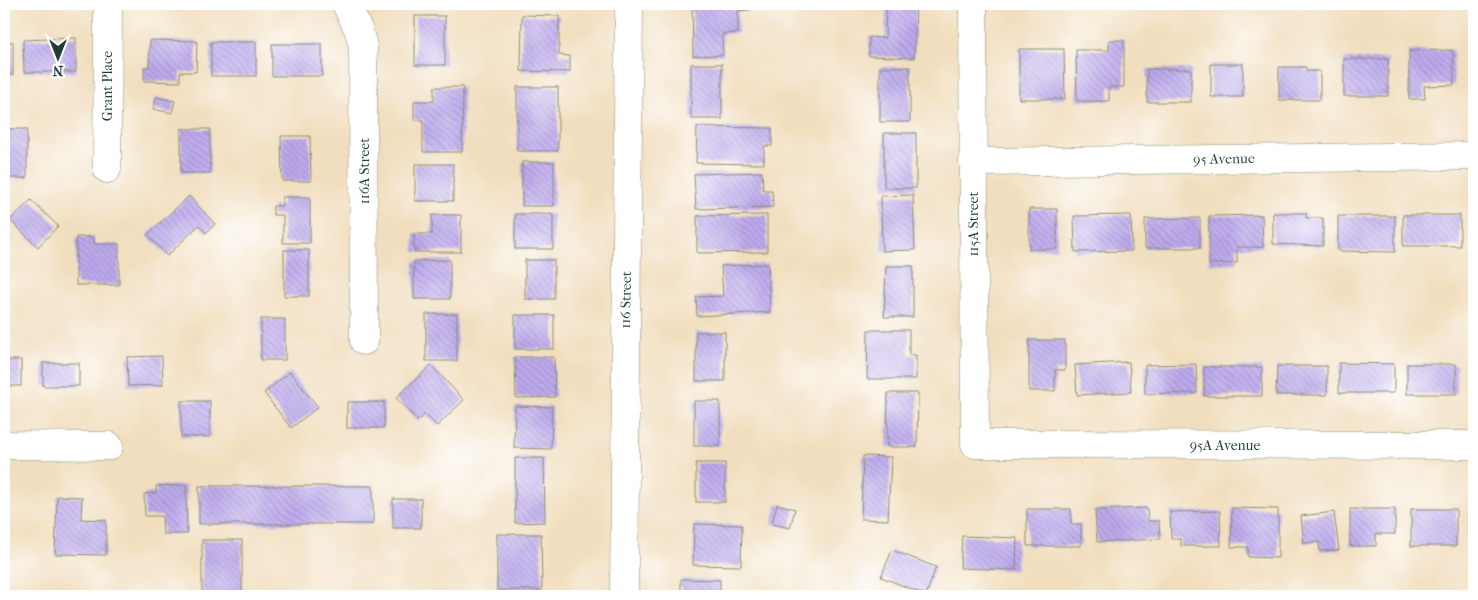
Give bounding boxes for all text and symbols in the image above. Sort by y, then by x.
north arrow [32,32,82,82]
street label: Grant Place [99,51,116,121]
text: N [52,62,63,79]
street label: 116A Street [356,138,373,204]
street label: 95 Avenue [1193,150,1255,168]
street label: 115A Street [965,191,982,257]
street label: 116 Street [617,271,635,329]
street label: 95A Avenue [1190,437,1260,454]

